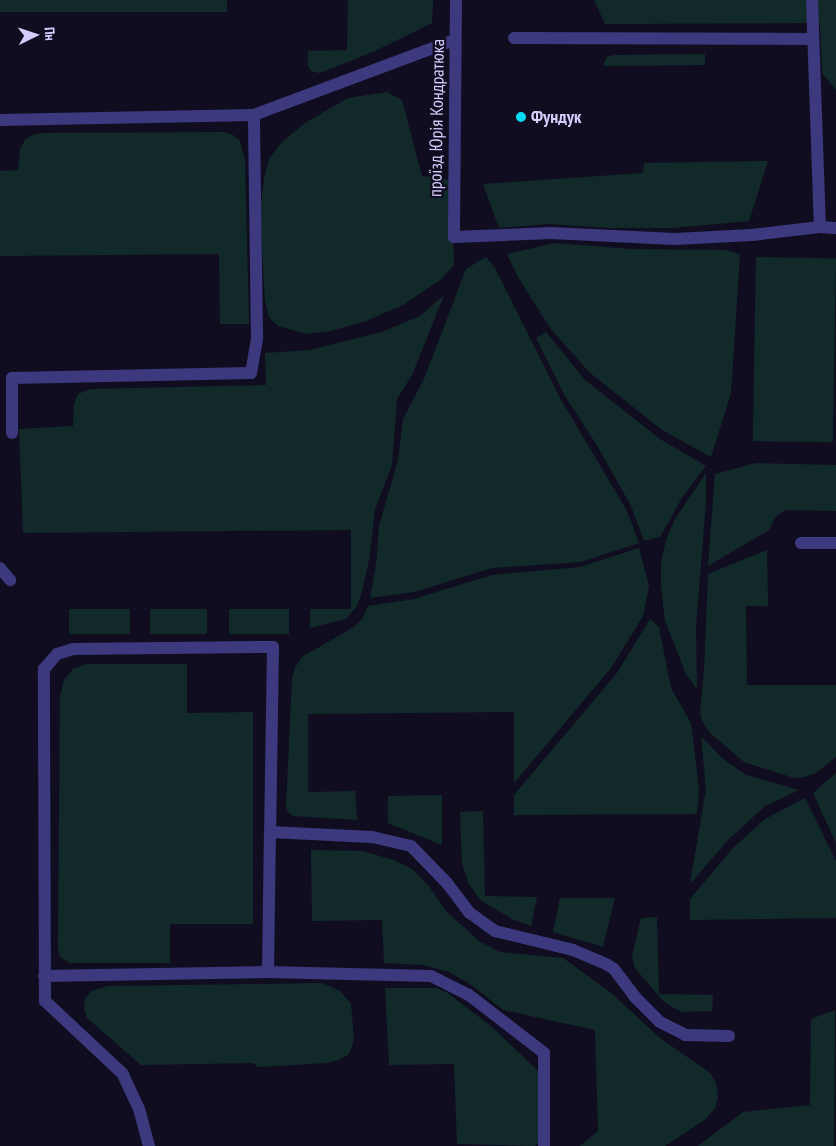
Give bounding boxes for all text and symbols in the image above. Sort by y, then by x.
north arrow [10,10,60,60]
text: Пн [41,27,59,41]
street label: проїзд Юрія Кондратюка [425,39,449,197]
place label: Фундук [531,106,581,128]
marker: Фундук [515,111,527,123]

